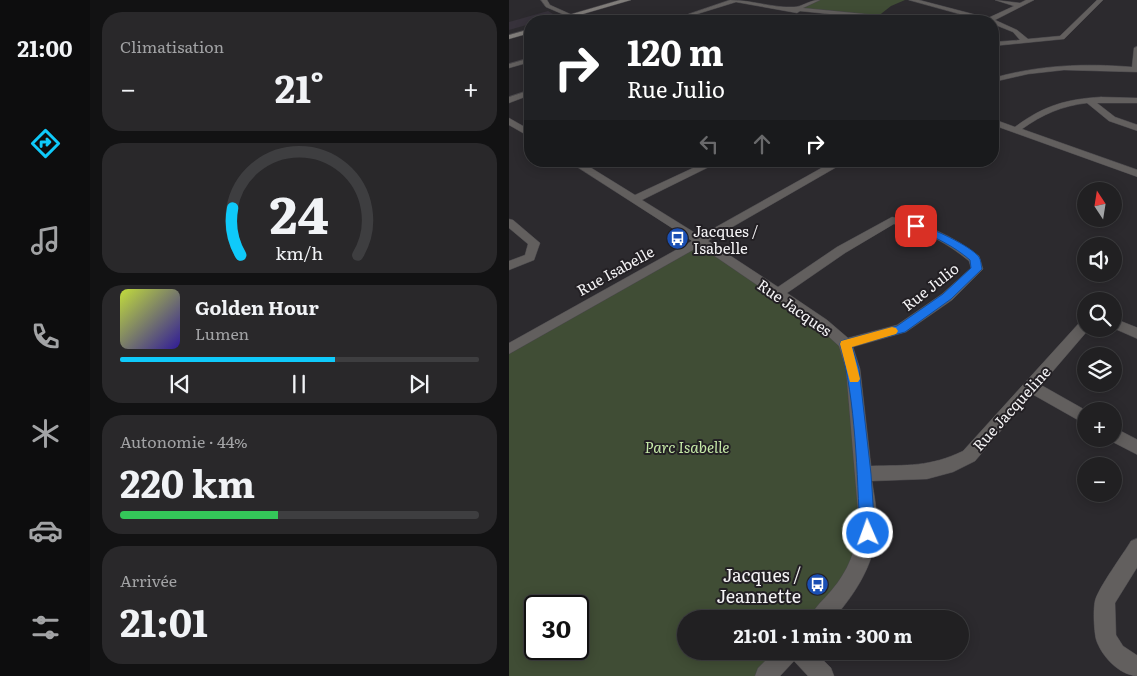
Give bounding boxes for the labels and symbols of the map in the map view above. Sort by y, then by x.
north arrow [1077,182,1121,228]
pin [895,205,937,247]
place label: Jacques / Isabelle [693,219,759,259]
bus stop icon: Jacques / Isabelle [665,227,689,251]
street label: Rue Isabelle [572,239,658,301]
street label: Rue Julio [897,256,964,316]
street label: Rue Jacques [753,273,837,341]
street label: Rue Jacqueline [967,360,1056,456]
park label: Parc Isabelle [645,435,729,458]
position arrow [841,506,893,558]
place label: Jacques / Jeannette [716,561,801,609]
bus stop icon: Jacques / Jeannette [805,572,829,596]
speed limit sign: 30 [524,595,589,660]

